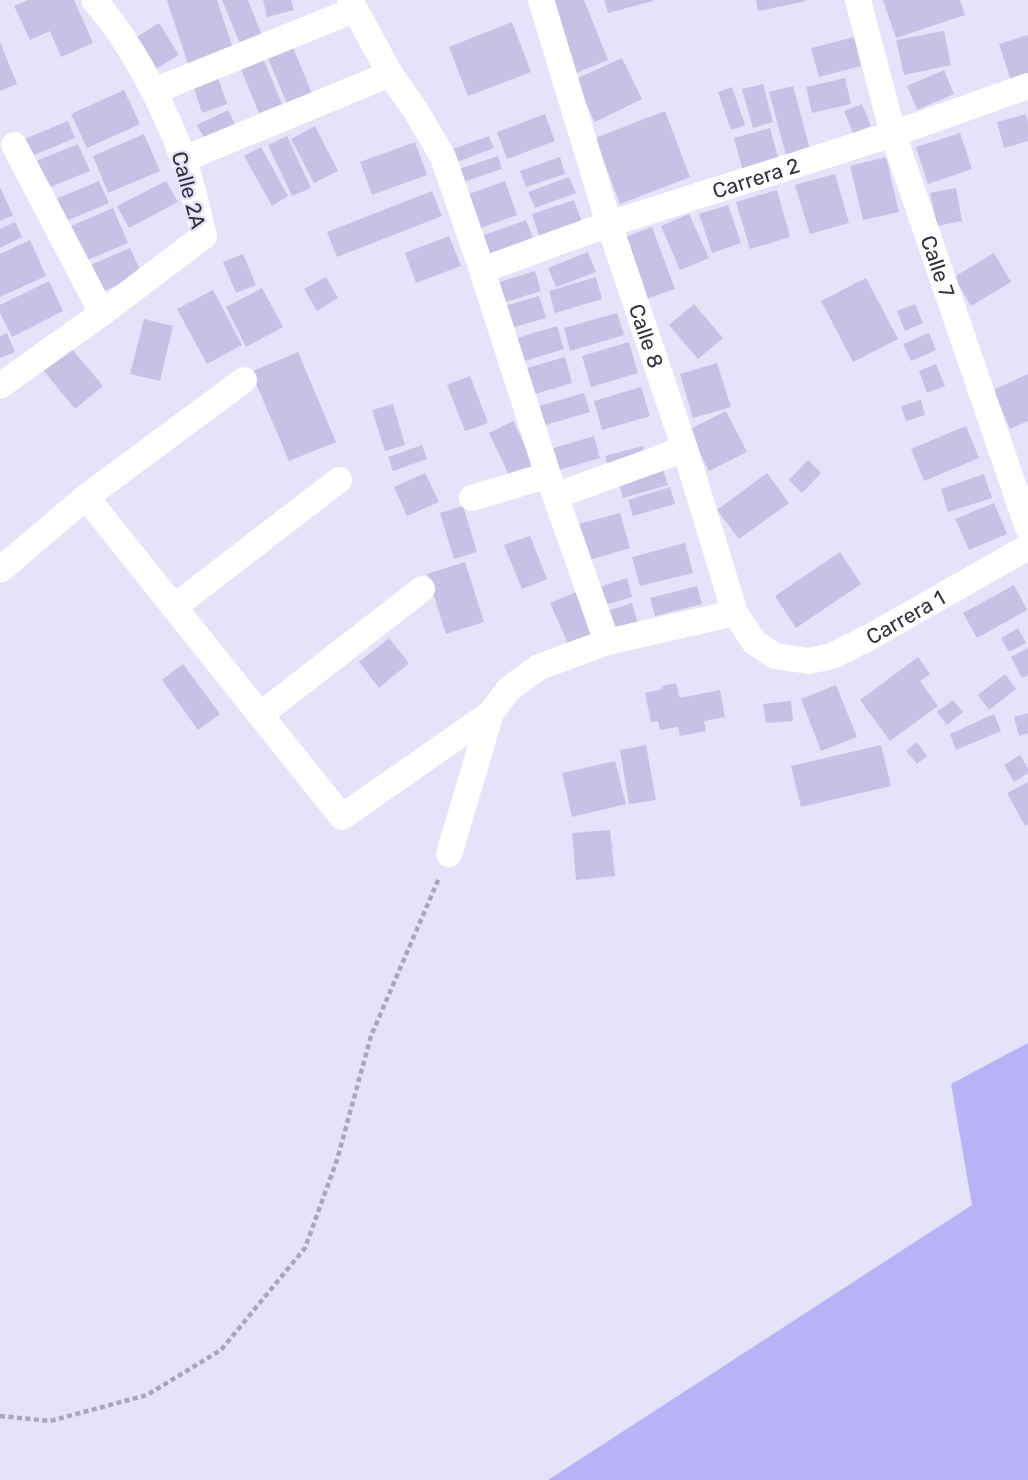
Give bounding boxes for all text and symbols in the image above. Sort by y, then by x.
street label: Calle 2A [167,149,211,231]
street label: Carrera 2 [709,152,802,203]
street label: Calle 7 [916,232,960,300]
street label: Calle 8 [624,300,669,371]
street label: Carrera 1 [861,584,949,649]

